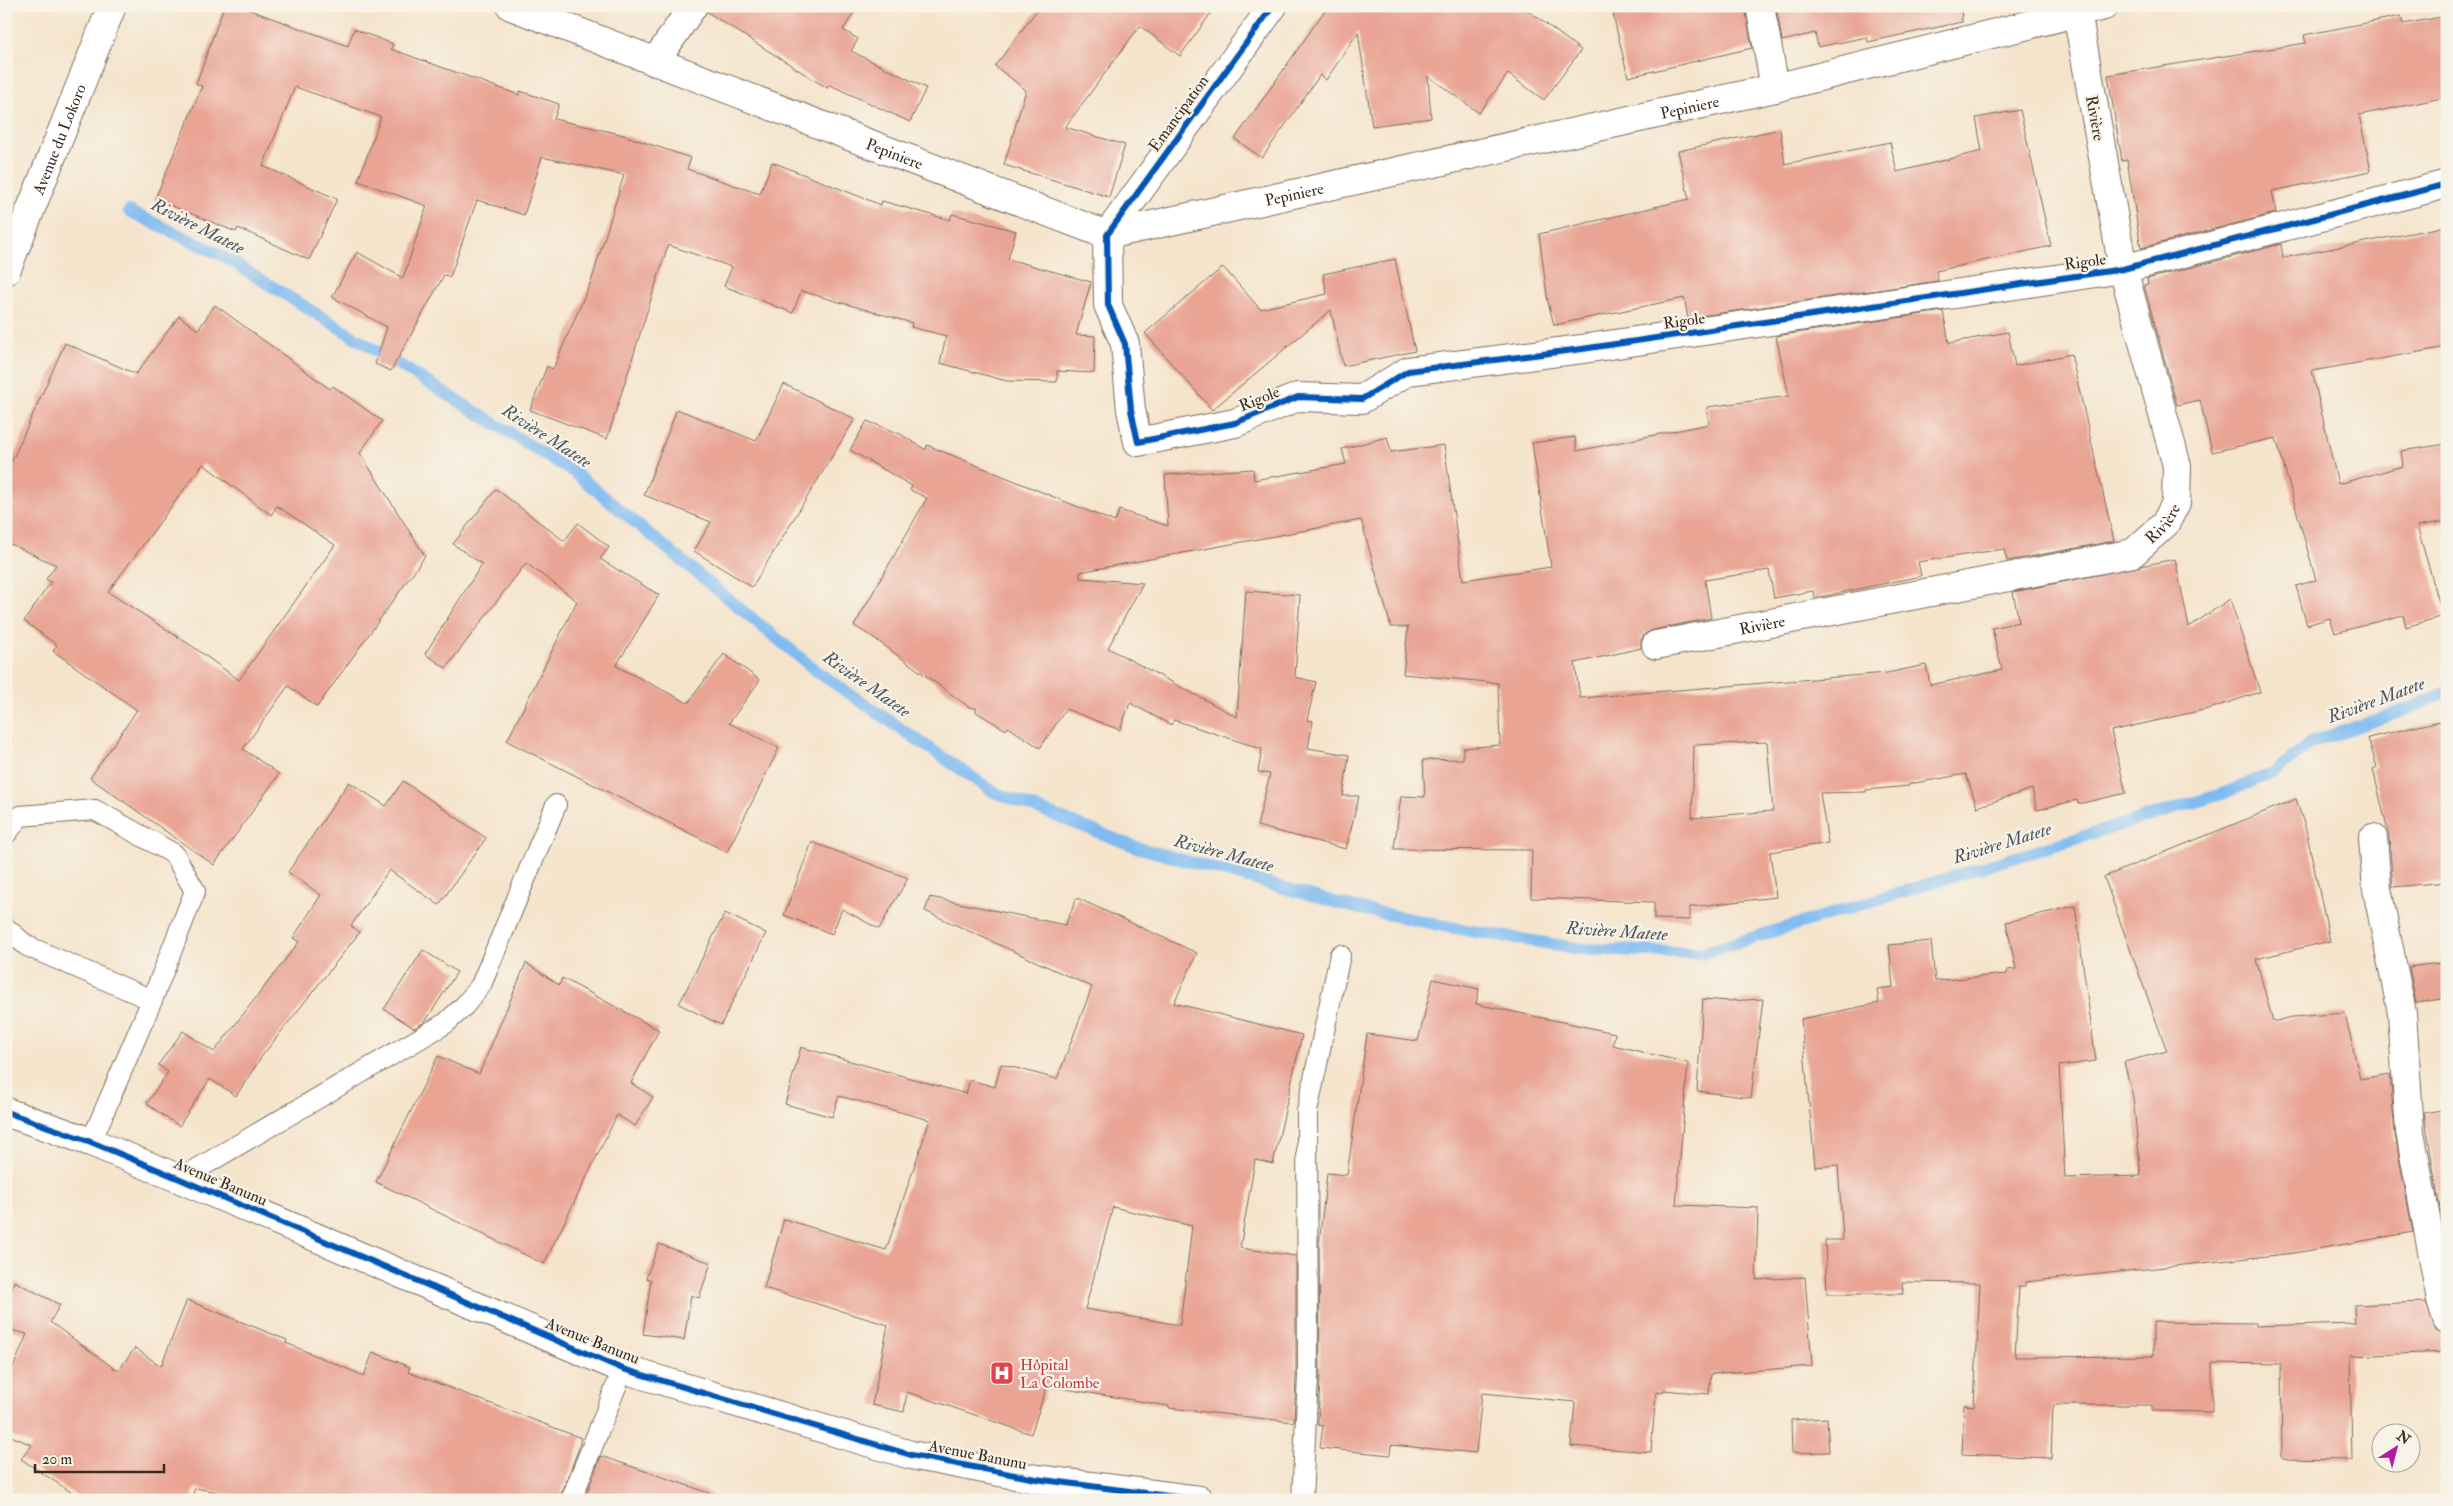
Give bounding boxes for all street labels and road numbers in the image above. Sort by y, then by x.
street label: Emancipation [1144,72,1214,156]
street label: Avenue du Lokoro [28,81,91,199]
street label: Pepiniere [1658,92,1721,124]
street label: Rivière [2081,94,2109,143]
street label: Pepiniere [863,134,926,174]
street label: Pepiniere [1263,179,1326,211]
street label: Rigole [2063,249,2108,275]
street label: Rigole [1662,308,1707,334]
street label: Rigole [1236,382,1283,416]
street label: Rivière [2141,500,2185,548]
street label: Rivière [1738,611,1787,640]
street label: Avenue Banunu [170,1153,270,1211]
street label: Avenue Banunu [542,1313,643,1369]
street label: Avenue Banunu [926,1435,1029,1474]

